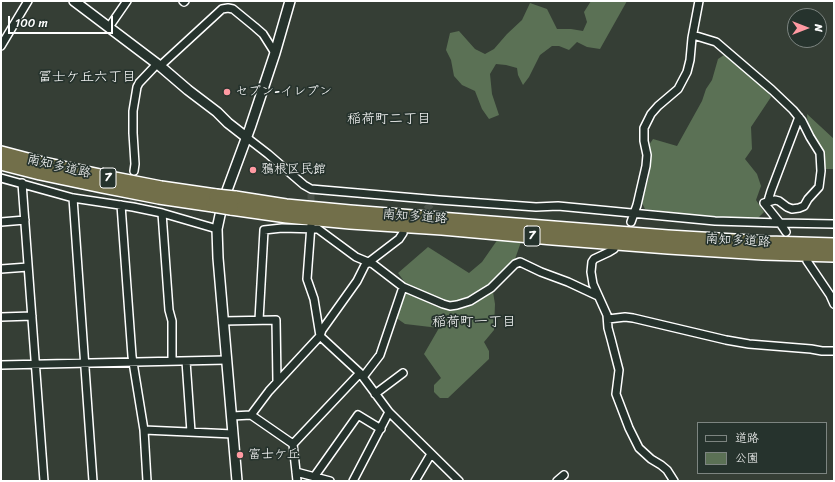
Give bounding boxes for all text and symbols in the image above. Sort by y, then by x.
scale bar [10,8,115,34]
north arrow [787,8,827,48]
text: 100 m [15,12,48,34]
text: N [809,24,828,32]
district label: 冨士ケ丘六丁目 [38,69,136,85]
place label: セブン-イレブン [235,84,332,100]
marker: セブン-イレブン [222,87,232,97]
district label: 稲荷町二丁目 [347,111,431,127]
street label: 南知多道路 [26,152,92,182]
place label: 鴉根区民館 [261,162,326,178]
marker: 鴉根区民館 [248,165,258,175]
road number: 7 [100,168,116,188]
street label: 南知多道路 [382,207,448,227]
road number: 7 [524,226,540,246]
street label: 南知多道路 [705,232,771,250]
district label: 稲荷町一丁目 [432,314,516,330]
legend [697,422,827,474]
text: 道路 [735,427,759,449]
place label: 富士ケ丘 [248,447,300,463]
text: 公園 [735,447,759,469]
marker: 富士ケ丘 [235,450,245,460]

